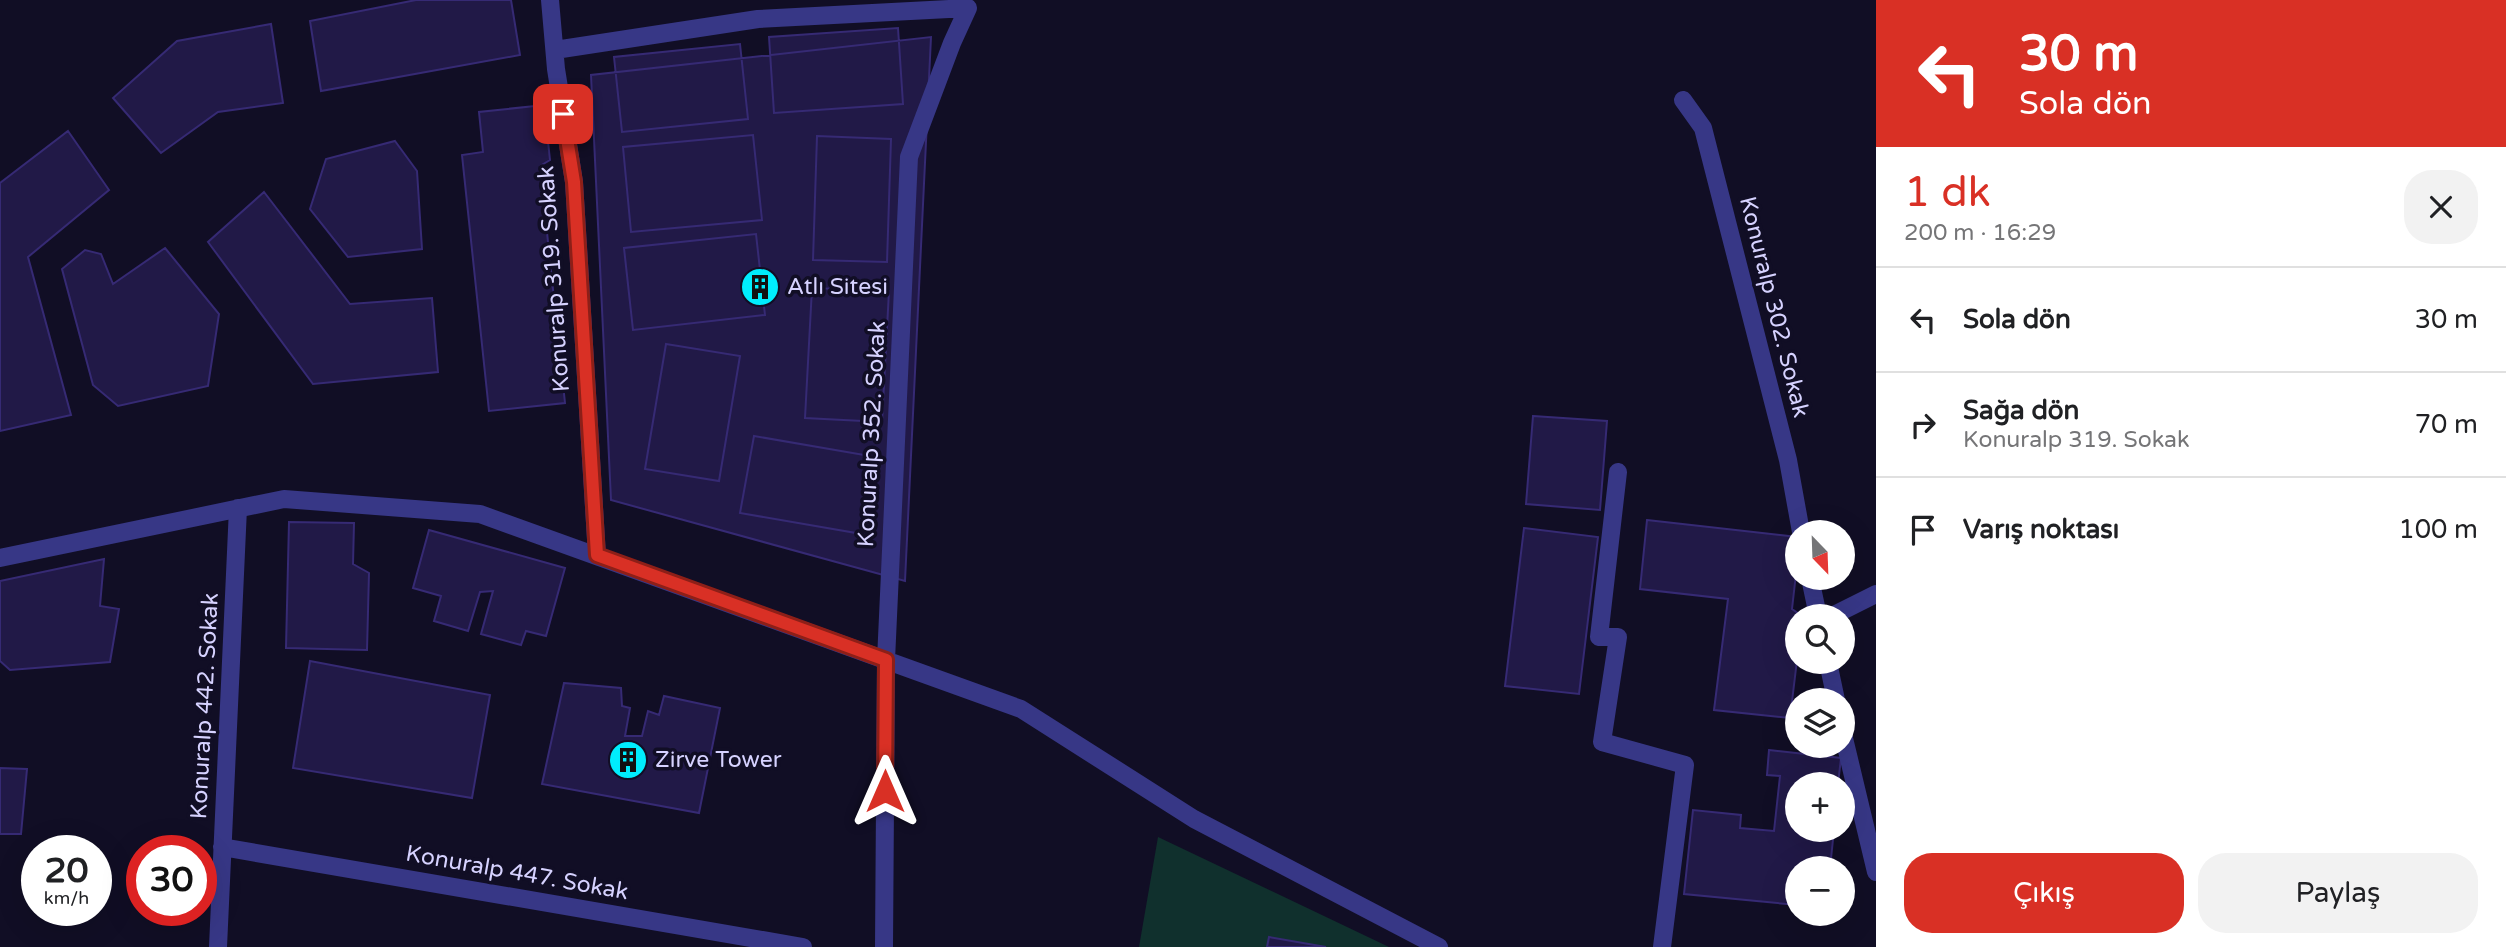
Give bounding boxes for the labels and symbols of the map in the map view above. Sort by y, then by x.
pin [533,84,593,144]
street label: Konuralp 319. Sokak [532,165,576,393]
street label: Konuralp 302. Sokak [1733,194,1815,420]
building icon: Atlı Sitesi [739,266,781,308]
place label: Atlı Sitesi [787,273,888,301]
street label: Konuralp 352. Sokak [852,320,892,548]
north arrow [1785,520,1855,590]
street label: Konuralp 442. Sokak [185,592,225,820]
building icon: Zirve Tower [607,739,649,781]
place label: Zirve Tower [655,746,782,774]
position arrow [848,754,922,828]
speed limit sign: 30 [126,835,217,926]
street label: Konuralp 447. Sokak [404,840,630,906]

